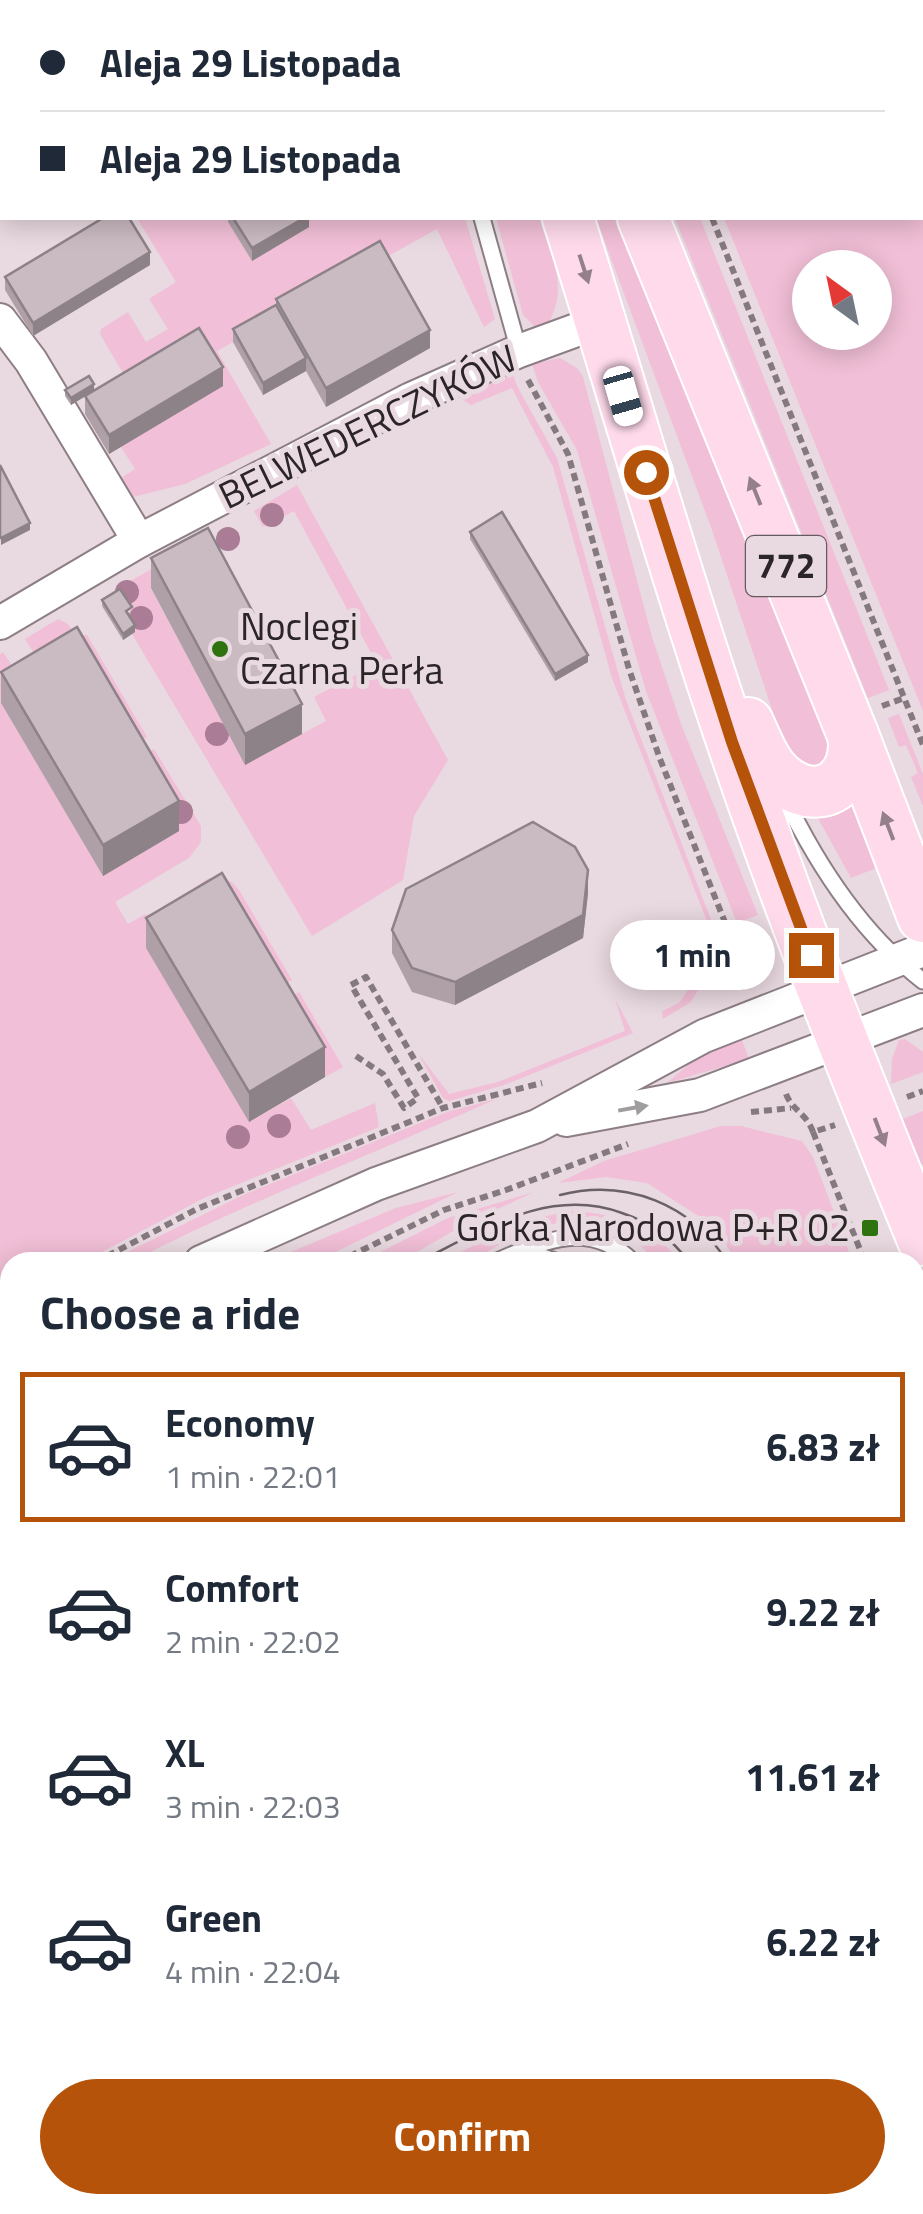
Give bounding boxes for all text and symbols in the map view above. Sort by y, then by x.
text: Aleja 29 Listopada [100,34,401,92]
text: Aleja 29 Listopada [100,130,401,188]
north arrow [792,250,892,350]
map controls [792,250,892,350]
one-way arrow [577,255,592,285]
street label: BELWEDERCZYKÓW [209,329,527,524]
car [600,363,646,429]
route start [624,450,669,495]
one-way arrow [747,476,763,506]
road number: 772 [746,536,826,596]
place label: Noclegi Czarna Perła [240,597,444,699]
marker: Noclegi Czarna Perła [209,638,231,660]
one-way arrow [880,810,896,840]
callout: 1 min [611,920,776,990]
text: 1 min [654,931,731,979]
route end [789,933,834,978]
one-way arrow [618,1100,649,1115]
one-way arrow [873,1118,888,1148]
place label: Górka Narodowa P+R 02 [456,1198,850,1256]
marker: Górka Narodowa P+R 02 [859,1217,881,1239]
text: Choose a ride [40,1278,300,1346]
text: Economy [165,1394,315,1452]
icon: car [45,1402,135,1492]
text: 6.83 zł [766,1418,880,1476]
text: 1 min · 22:01 [165,1452,341,1500]
text: Comfort [165,1559,299,1617]
icon: car [45,1567,135,1657]
text: 9.22 zł [766,1583,880,1641]
text: 2 min · 22:02 [165,1617,341,1665]
text: XL [165,1724,205,1782]
icon: car [45,1732,135,1822]
text: 11.61 zł [745,1748,880,1806]
text: 3 min · 22:03 [165,1782,341,1830]
text: Green [165,1889,262,1947]
icon: car [45,1897,135,1987]
text: 6.22 zł [766,1913,880,1971]
text: 4 min · 22:04 [165,1947,341,1995]
button: Confirm [40,2079,885,2194]

